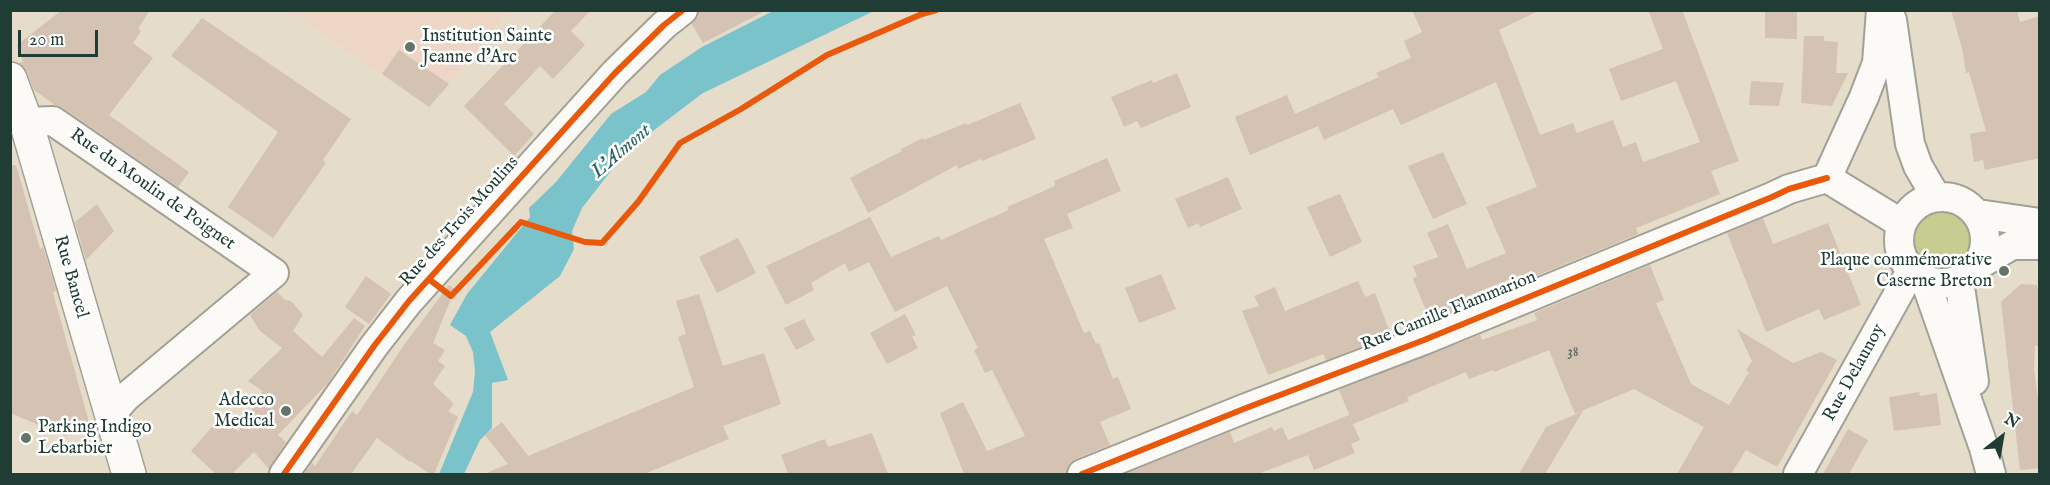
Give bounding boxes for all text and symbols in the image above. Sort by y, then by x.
scale bar [21,18,100,56]
place label: Institution Sainte Jeanne d'Arc [422,26,552,68]
text: 20 m [29,29,64,52]
marker: Institution Sainte Jeanne d'Arc [403,40,417,54]
water label: L'Almont [587,119,657,185]
street label: Rue du Moulin de Poignet [65,125,239,255]
street label: Rue des Trois Moulins [396,152,524,292]
street label: Rue Bancel [48,233,92,321]
place label: Plaque commémorative Caserne Breton [1820,250,1992,292]
marker: Plaque commémorative Caserne Breton [1997,264,2011,278]
street label: Rue Camille Flammarion [1358,267,1540,357]
street label: Rue Delaunoy [1819,321,1891,425]
house number: 38 [1567,344,1579,362]
place label: Adecco Medical [214,390,274,432]
marker: Adecco Medical [279,404,293,418]
north arrow [1972,407,2032,467]
text: N [2000,409,2022,434]
place label: Parking Indigo Lebarbier [38,417,151,460]
marker: Parking Indigo Lebarbier [19,431,33,445]

